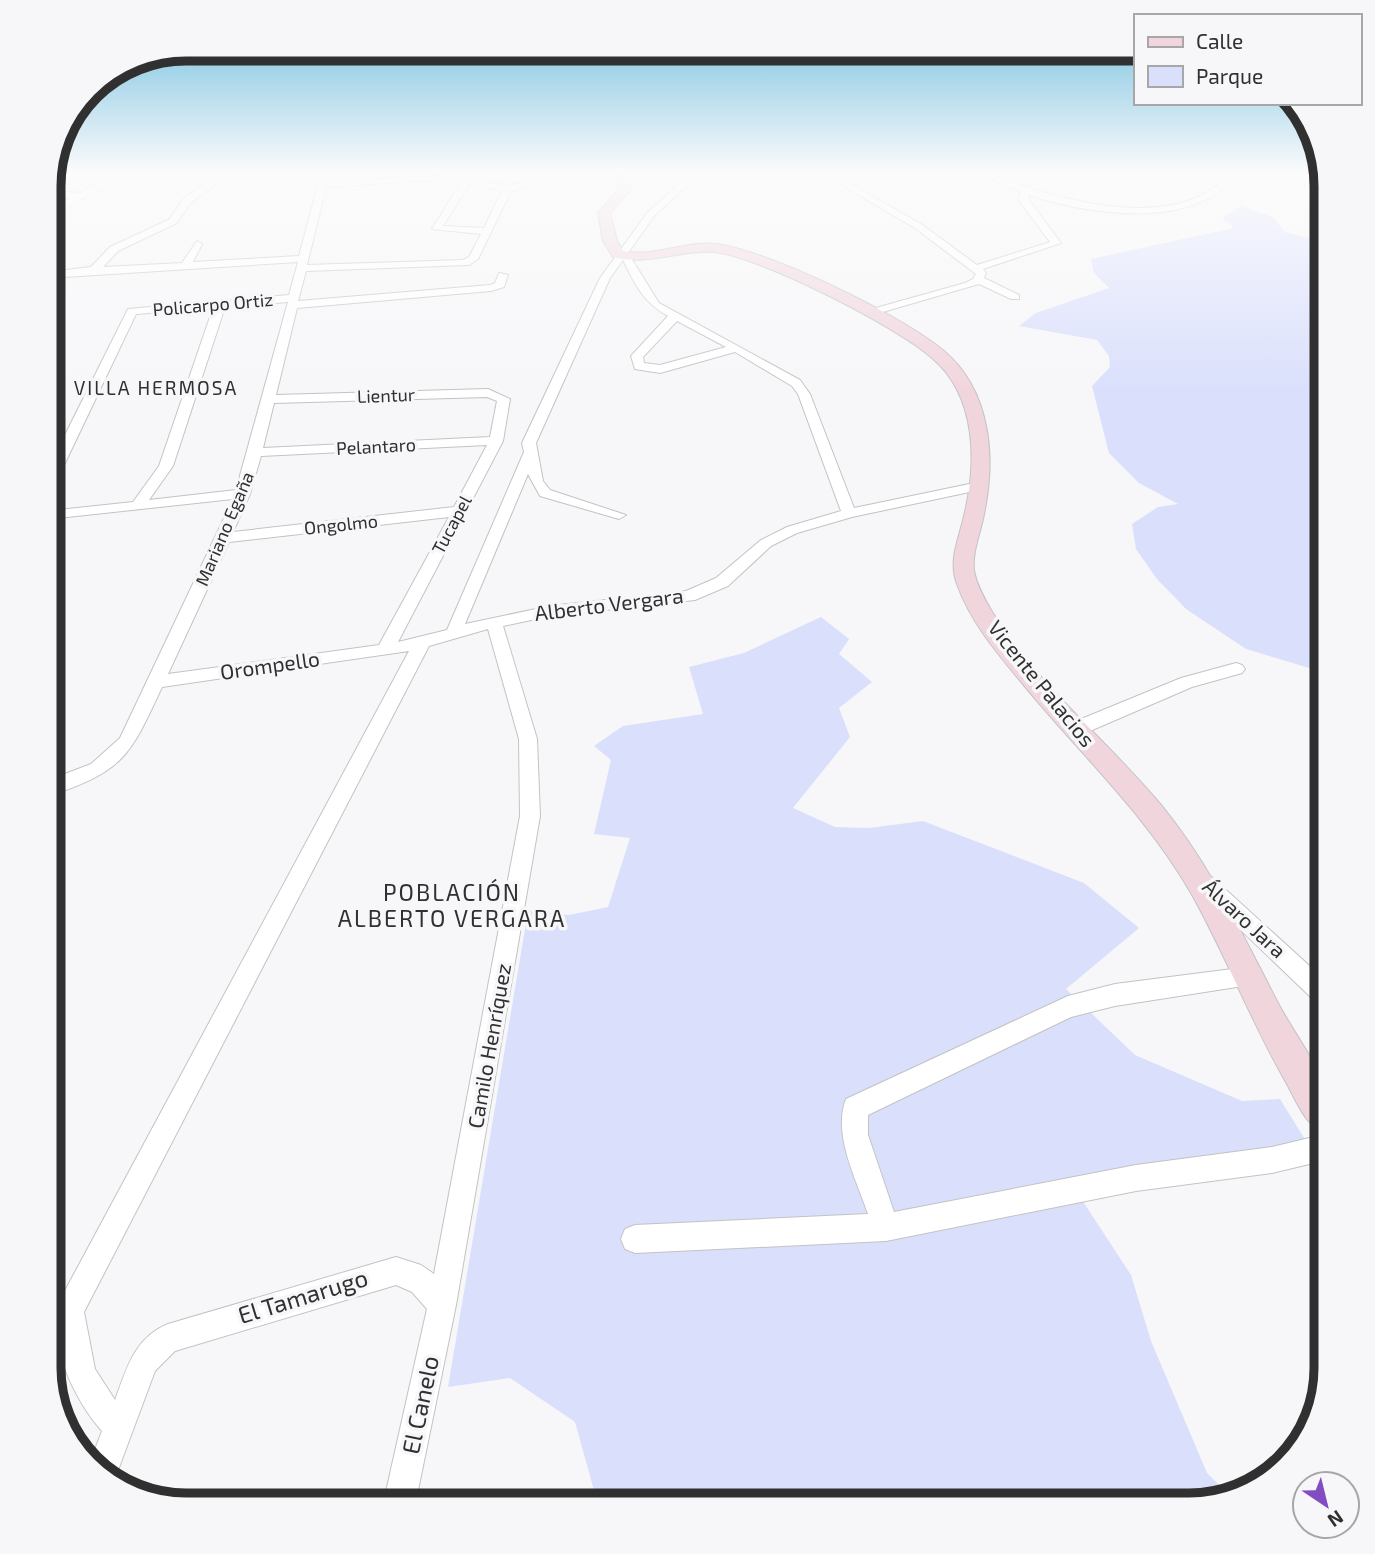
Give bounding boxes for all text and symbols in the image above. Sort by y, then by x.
legend [1134,14,1361,105]
text: Calle [1196,28,1243,53]
text: Parque [1196,63,1263,88]
street label: Policarpo Ortiz [152,288,274,320]
district label: VILLA HERMOSA [74,376,238,399]
street label: Lientur [357,383,415,407]
street label: Pelantaro [336,433,416,459]
street label: Mariano Egaña [190,468,258,589]
street label: Tucapel [427,491,476,558]
street label: Ongolmo [303,509,379,539]
street label: Alberto Vergara [533,582,685,625]
street label: Vicente Palacios [984,615,1101,751]
street label: Orompello [218,645,321,684]
street label: Álvaro Jara [1198,873,1292,963]
district label: POBLACIÓN ALBERTO VERGARA [338,878,566,932]
street label: Camilo Henríquez [462,961,515,1130]
street label: El Tamarugo [234,1262,371,1329]
street label: El Canelo [395,1353,444,1457]
north arrow [1291,1470,1361,1540]
text: N [1324,1506,1348,1533]

